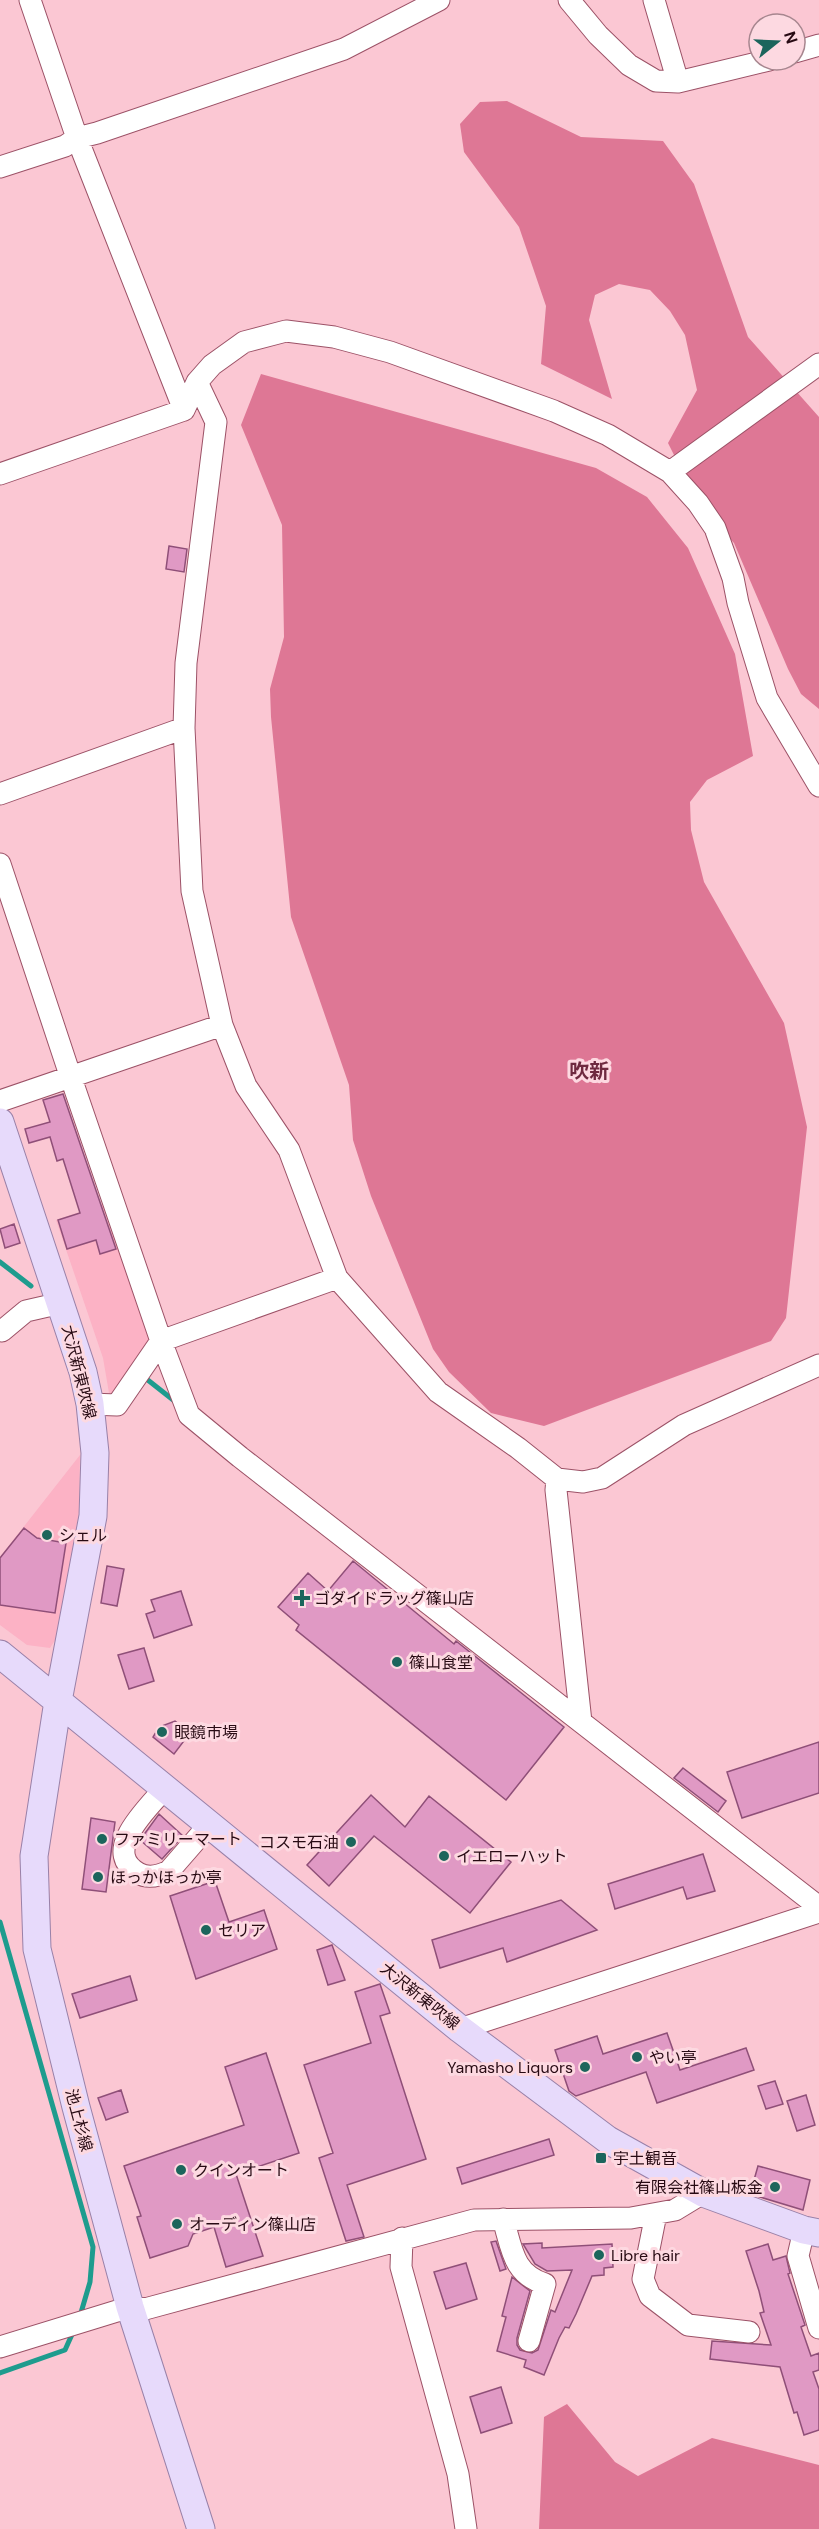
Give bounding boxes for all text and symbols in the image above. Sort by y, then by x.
north arrow [747,12,807,72]
text: N [779,29,803,46]
district label: 吹新 [569,1058,609,1084]
street label: 大沢新東吹線 [57,1323,101,1421]
place label: シェル [59,1525,107,1546]
marker: シェル [40,1528,54,1542]
place label: ゴダイドラッグ篠山店 [314,1588,474,1609]
marker: ゴダイドラッグ篠山店 [295,1591,309,1605]
place label: 篠山食堂 [409,1652,473,1673]
marker: 篠山食堂 [390,1655,404,1669]
place label: 眼鏡市場 [174,1722,238,1743]
marker: 眼鏡市場 [155,1725,169,1739]
place label: ファミリーマート [114,1829,242,1850]
marker: ファミリーマート [95,1832,109,1846]
place label: コスモ石油 [259,1832,339,1853]
marker: コスモ石油 [344,1835,358,1849]
place label: イエローハット [456,1846,568,1867]
marker: イエローハット [437,1849,451,1863]
place label: ほっかほっか亭 [110,1867,222,1888]
marker: ほっかほっか亭 [91,1870,105,1884]
place label: セリア [218,1920,266,1941]
marker: セリア [199,1923,213,1937]
street label: 大沢新東吹線 [376,1958,464,2034]
place label: やい亭 [649,2047,697,2068]
marker: やい亭 [630,2050,644,2064]
place label: Yamasho Liquors [447,2057,573,2078]
marker: Yamasho Liquors [578,2060,592,2074]
street label: 池上杉線 [61,2086,97,2154]
place label: 宇土観音 [613,2148,677,2169]
marker: 宇土観音 [594,2151,608,2165]
place label: クインオート [193,2160,289,2181]
marker: クインオート [174,2163,188,2177]
place label: 有限会社篠山板金 [635,2177,763,2198]
marker: 有限会社篠山板金 [768,2180,782,2194]
place label: オーディン篠山店 [189,2214,316,2235]
marker: オーディン篠山店 [170,2217,184,2231]
place label: Libre hair [611,2245,680,2266]
marker: Libre hair [592,2248,606,2262]

